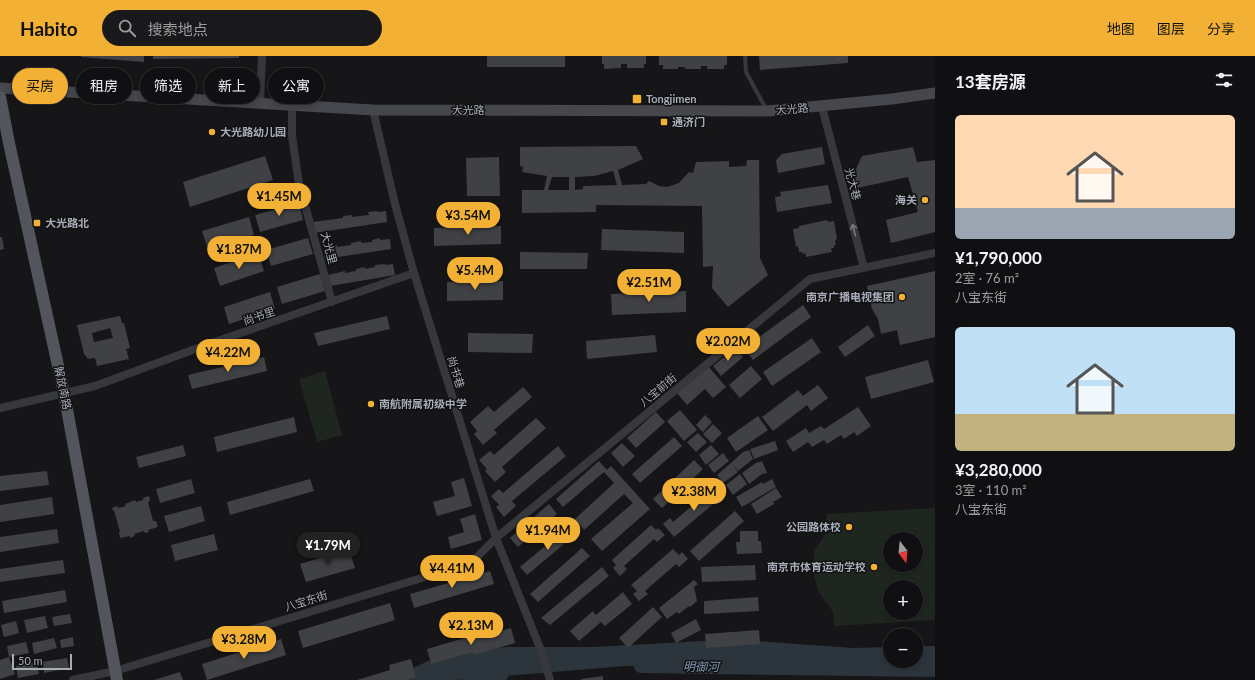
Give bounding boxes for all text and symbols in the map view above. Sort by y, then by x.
search box [102,10,382,46]
text: Habito [20,17,78,40]
icon: search [116,17,138,39]
text: 搜索地点 [148,20,208,38]
text: 地图 [1107,20,1135,37]
text: 图层 [1157,20,1185,37]
text: 分享 [1207,20,1235,37]
chip: 买房 [12,68,68,104]
chip: 租房 [76,68,132,104]
chip: 筛选 [140,68,196,104]
chip: 新上 [204,68,260,104]
chip: 公寓 [268,68,324,104]
icon: filters [1213,69,1235,91]
text: 13套房源 [955,71,1026,92]
place label: Tongjimen [646,92,697,105]
marker: Tongjimen [631,93,643,105]
street label: 大光路 [775,101,809,116]
street label: 大光路 [452,103,485,116]
place label: 通济门 [672,115,705,128]
marker: 通济门 [659,117,669,127]
place label: 大光路幼儿园 [220,125,286,138]
marker: 大光路幼儿园 [207,127,217,137]
icon: home [1059,141,1131,213]
street label: 光大巷 [843,166,864,201]
pin: ¥1.45M [246,183,312,217]
text: ¥1.45M [256,188,302,204]
place label: 海关 [895,193,917,206]
marker: 海关 [920,195,930,205]
pin: ¥3.54M [435,202,501,236]
text: ¥3.54M [445,207,491,223]
place label: 大光路北 [45,216,89,229]
marker: 大光路北 [32,218,42,228]
one-way arrow [850,224,857,237]
street label: 大光里 [319,230,340,265]
pin: ¥1.87M [206,236,272,270]
text: ¥1.87M [216,241,262,257]
text: ¥1,790,000 [955,247,1042,268]
pin: ¥5.4M [447,257,503,291]
text: ¥5.4M [456,262,494,278]
pin: ¥2.51M [616,269,682,303]
text: 2室 · 76 m² [955,270,1019,286]
text: ¥2.51M [626,274,672,290]
text: 八宝东街 [955,289,1007,305]
place label: 南京广播电视集团 [806,290,894,303]
marker: 南京广播电视集团 [897,292,907,302]
street label: 尚书里 [241,304,277,327]
pin: ¥2.02M [695,328,761,362]
text: ¥2.02M [705,333,751,349]
pin: ¥4.22M [195,339,261,373]
text: ¥4.22M [205,344,251,360]
icon: home [1059,353,1131,425]
street label: 尚书巷 [445,354,468,390]
street label: 解放南路 [53,365,74,411]
street label: 八宝前街 [637,370,679,409]
place label: 南航附属初级中学 [379,397,467,410]
marker: 南航附属初级中学 [366,399,376,409]
text: ¥3,280,000 [955,459,1042,480]
pin: ¥2.38M [661,478,727,512]
text: 3室 · 110 m² [955,482,1027,498]
text: ¥2.38M [671,483,717,499]
text: 八宝东街 [955,501,1007,517]
pin: ¥1.94M [515,517,581,551]
place label: 公园路体校 [786,520,841,533]
text: ¥1.94M [525,522,571,538]
marker: 公园路体校 [844,522,854,532]
pin: ¥1.79M [295,532,361,566]
north arrow [883,532,923,572]
map controls [883,532,923,668]
text: ¥1.79M [305,537,351,553]
pin: ¥4.41M [419,555,485,589]
text: ¥4.41M [429,560,475,576]
place label: 南京市体育运动学校 [767,560,866,573]
marker: 南京市体育运动学校 [869,562,879,572]
button: + [883,580,923,620]
street label: 八宝东街 [283,588,329,613]
pin: ¥2.13M [438,612,504,646]
text: ¥2.13M [448,617,494,633]
pin: ¥3.28M [211,626,277,660]
button: − [883,628,923,668]
text: ¥3.28M [221,631,267,647]
scale bar [12,652,72,671]
text: 50 m [18,654,43,667]
water label: 明御河 [683,659,721,674]

